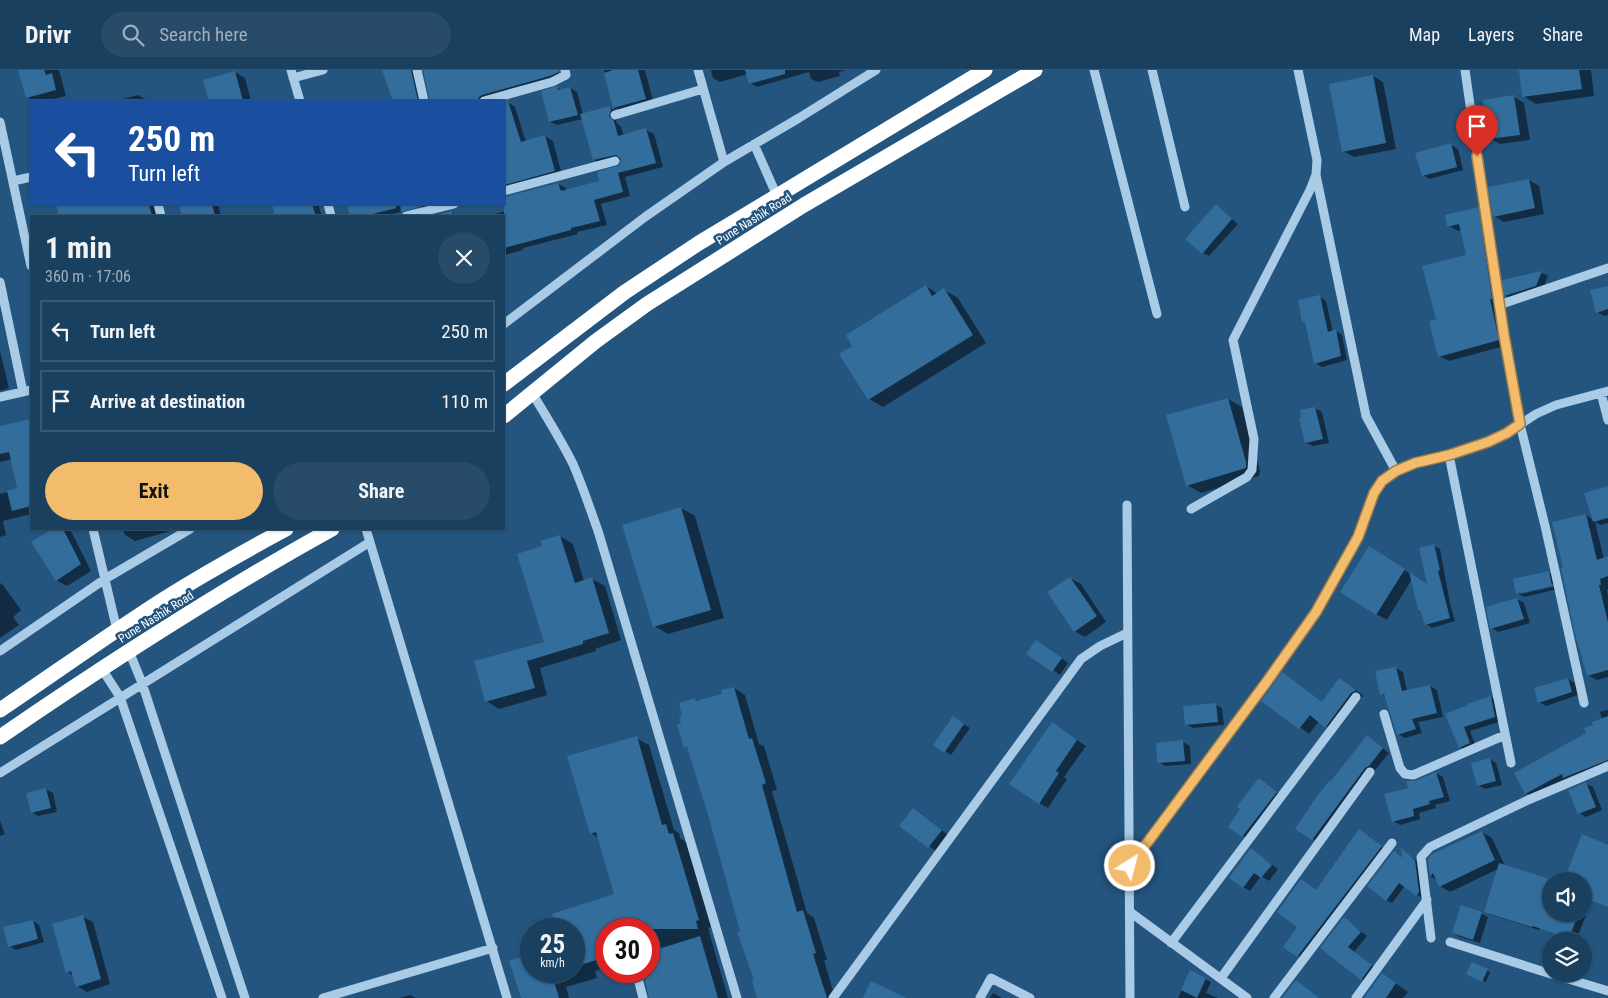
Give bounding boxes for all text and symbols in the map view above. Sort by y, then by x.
search box [101,12,451,57]
text: Drivr [25,21,71,49]
icon: search [119,21,147,49]
text: Search here [159,23,248,46]
text: Map [1409,24,1440,45]
text: Layers [1468,24,1515,45]
text: Share [1543,24,1583,45]
pin [1456,105,1498,156]
icon: arrive [1463,112,1491,140]
text: 250 m [128,119,215,160]
icon: left [45,120,110,185]
text: Turn left [128,161,200,186]
street label: Pune Nashik Road [714,190,794,248]
text: 1 min [45,230,112,265]
button: close [438,232,490,284]
text: 360 m · 17:06 [45,267,131,286]
icon: left [47,317,75,345]
text: Turn left [90,320,155,343]
text: 250 m [441,320,488,343]
icon: arrive [47,387,75,415]
text: Arrive at destination [90,390,245,413]
text: 110 m [441,390,488,413]
button: Exit [45,462,263,520]
button: Share [273,462,490,520]
street label: Pune Nashik Road [116,588,196,646]
position arrow [1103,839,1155,891]
map controls [1542,872,1592,982]
button: sound [1542,872,1592,922]
speed limit sign: 30 [595,918,660,983]
text: 25 [540,930,565,959]
button: layers [1542,932,1592,982]
text: km/h [540,956,565,970]

